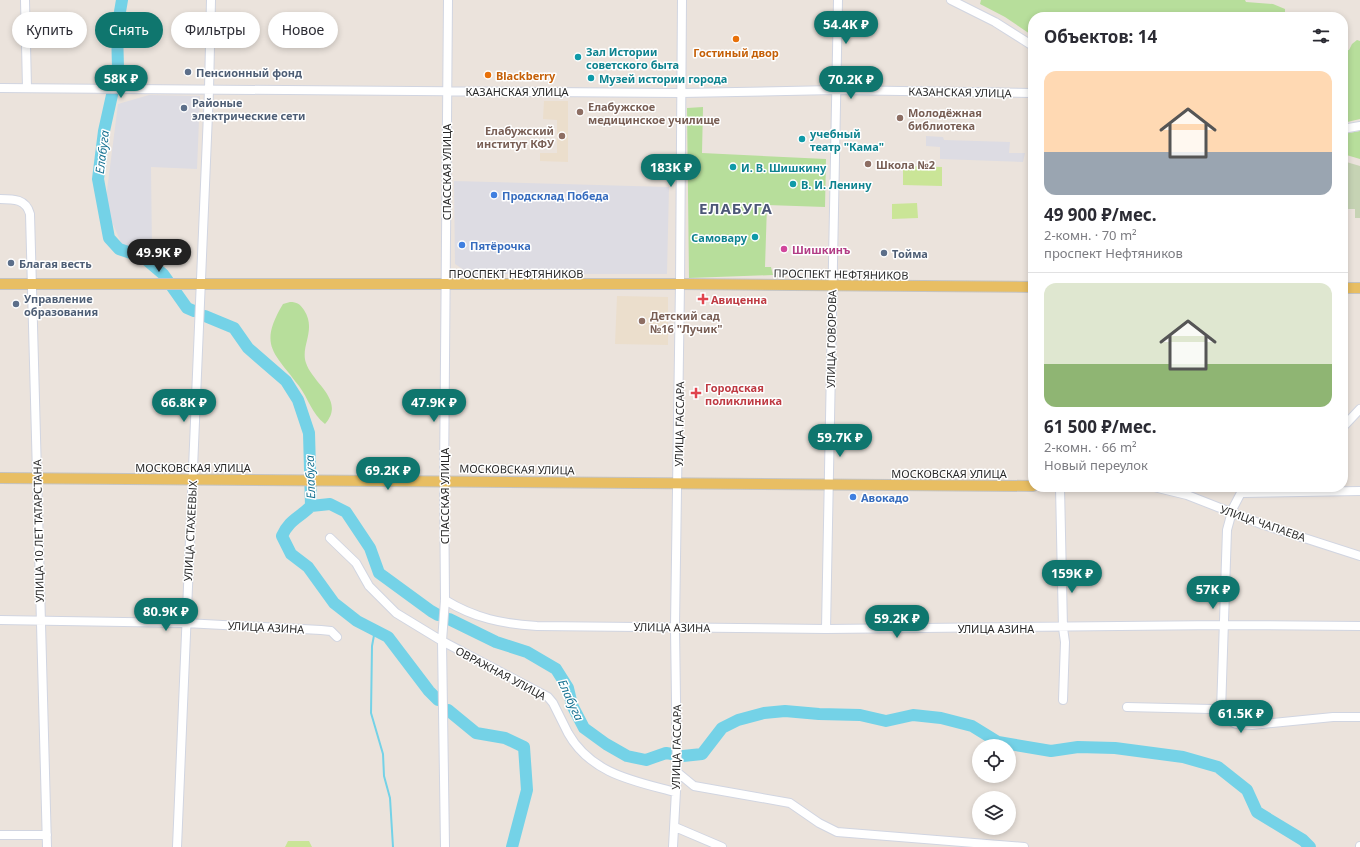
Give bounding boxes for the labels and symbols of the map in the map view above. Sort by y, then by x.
pin: 54.4K ₽ [809,11,883,45]
marker: Гостиный двор [731,34,741,44]
place label: Зал Истории советского быта [586,44,679,72]
place label: Гостиный двор [693,45,779,60]
marker: Зал Истории советского быта [573,52,583,62]
pin: 58K ₽ [93,65,149,99]
place label: Пенсионный фонд [196,65,302,80]
pin: 70.2K ₽ [814,66,888,100]
marker: Пенсионный фонд [183,67,193,77]
place label: Blackberry [496,68,556,83]
marker: Blackberry [483,70,493,80]
place label: Музей истории города [599,71,727,86]
marker: Музей истории города [586,73,596,83]
street label: КАЗАНСКАЯ УЛИЦА [465,84,570,99]
street label: КАЗАНСКАЯ УЛИЦА [908,84,1013,100]
place label: Районые электрические сети [192,95,305,123]
place label: Елабужское медицинское училище [588,99,720,127]
marker: Районые электрические сети [179,103,189,113]
place label: Молодёжная библиотека [908,105,982,133]
marker: Елабужское медицинское училище [575,107,585,117]
marker: Молодёжная библиотека [895,113,905,123]
street label: СПАССКАЯ УЛИЦА [439,123,454,220]
place label: Елабужский институт КФУ [477,123,555,151]
place label: учебный театр "Кама" [809,126,884,154]
water label: Елабуга [91,129,113,175]
marker: Елабужский институт КФУ [557,131,567,141]
marker: учебный театр "Кама" [797,134,807,144]
pin: 183K ₽ [638,154,704,188]
place label: Школа №2 [876,157,935,172]
marker: Школа №2 [863,159,873,169]
place label: И. В. Шишкину [741,160,827,175]
marker: И. В. Шишкину [728,162,738,172]
place label: В. И. Ленину [801,177,872,192]
marker: В. И. Ленину [788,179,798,189]
place label: Продсклад Победа [502,188,609,203]
marker: Продсклад Победа [489,190,499,200]
district label: ЕЛАБУГА [699,198,773,218]
place label: Самовару [691,230,748,245]
marker: Самовару [750,232,760,242]
place label: Пятёрочка [470,238,531,253]
pin: 49.9K ₽ [122,239,196,273]
marker: Пятёрочка [457,240,467,250]
place label: Шишкинъ [792,242,850,257]
marker: Шишкинъ [779,244,789,254]
place label: Тойма [892,246,928,261]
marker: Тойма [879,248,889,258]
place label: Благая весть [19,256,92,271]
marker: Благая весть [6,258,16,268]
street label: ПРОСПЕКТ НЕФТЯНИКОВ [773,265,909,283]
street label: ПРОСПЕКТ НЕФТЯНИКОВ [449,266,583,281]
street label: УЛИЦА ГОВОРОВА [823,289,839,388]
place label: Управление образования [24,291,98,319]
place label: Авиценна [711,292,767,307]
marker: Авиценна [698,294,708,304]
marker: Управление образования [11,299,21,309]
place label: Детский сад №16 "Лучик" [650,308,723,336]
marker: Детский сад №16 "Лучик" [637,316,647,326]
street label: УЛИЦА ГАССАРА [671,380,687,467]
place label: Городская поликлиника [705,380,782,408]
marker: Городская поликлиника [690,387,702,399]
pin: 66.8K ₽ [147,389,221,423]
pin: 47.9K ₽ [397,389,471,423]
pin: 59.7K ₽ [803,424,877,458]
street label: СПАССКАЯ УЛИЦА [437,447,452,544]
water label: Елабуга [301,455,319,499]
pin: 69.2K ₽ [351,457,425,491]
street label: УЛИЦА 10 ЛЕТ ТАТАРСТАНА [29,458,47,603]
street label: МОСКОВСКАЯ УЛИЦА [135,460,252,475]
street label: МОСКОВСКАЯ УЛИЦА [459,460,576,478]
street label: МОСКОВСКАЯ УЛИЦА [891,466,1008,481]
street label: УЛИЦА СТАХЕЕВЫХ [180,480,200,582]
place label: Авокадо [861,490,909,505]
marker: Авокадо [848,492,858,502]
street label: УЛИЦА ЧАПАЕВА [1218,501,1309,545]
pin: 159K ₽ [1039,560,1105,594]
pin: 57K ₽ [1185,576,1241,610]
pin: 80.9K ₽ [129,598,203,632]
pin: 59.2K ₽ [860,605,934,639]
street label: УЛИЦА АЗИНА [227,618,306,637]
street label: УЛИЦА АЗИНА [634,619,711,635]
street label: УЛИЦА АЗИНА [958,621,1035,636]
street label: ОВРАЖНАЯ УЛИЦА [453,643,550,704]
water label: Елабуга [554,677,588,724]
pin: 61.5K ₽ [1204,700,1278,734]
street label: УЛИЦА ГАССАРА [668,703,684,790]

